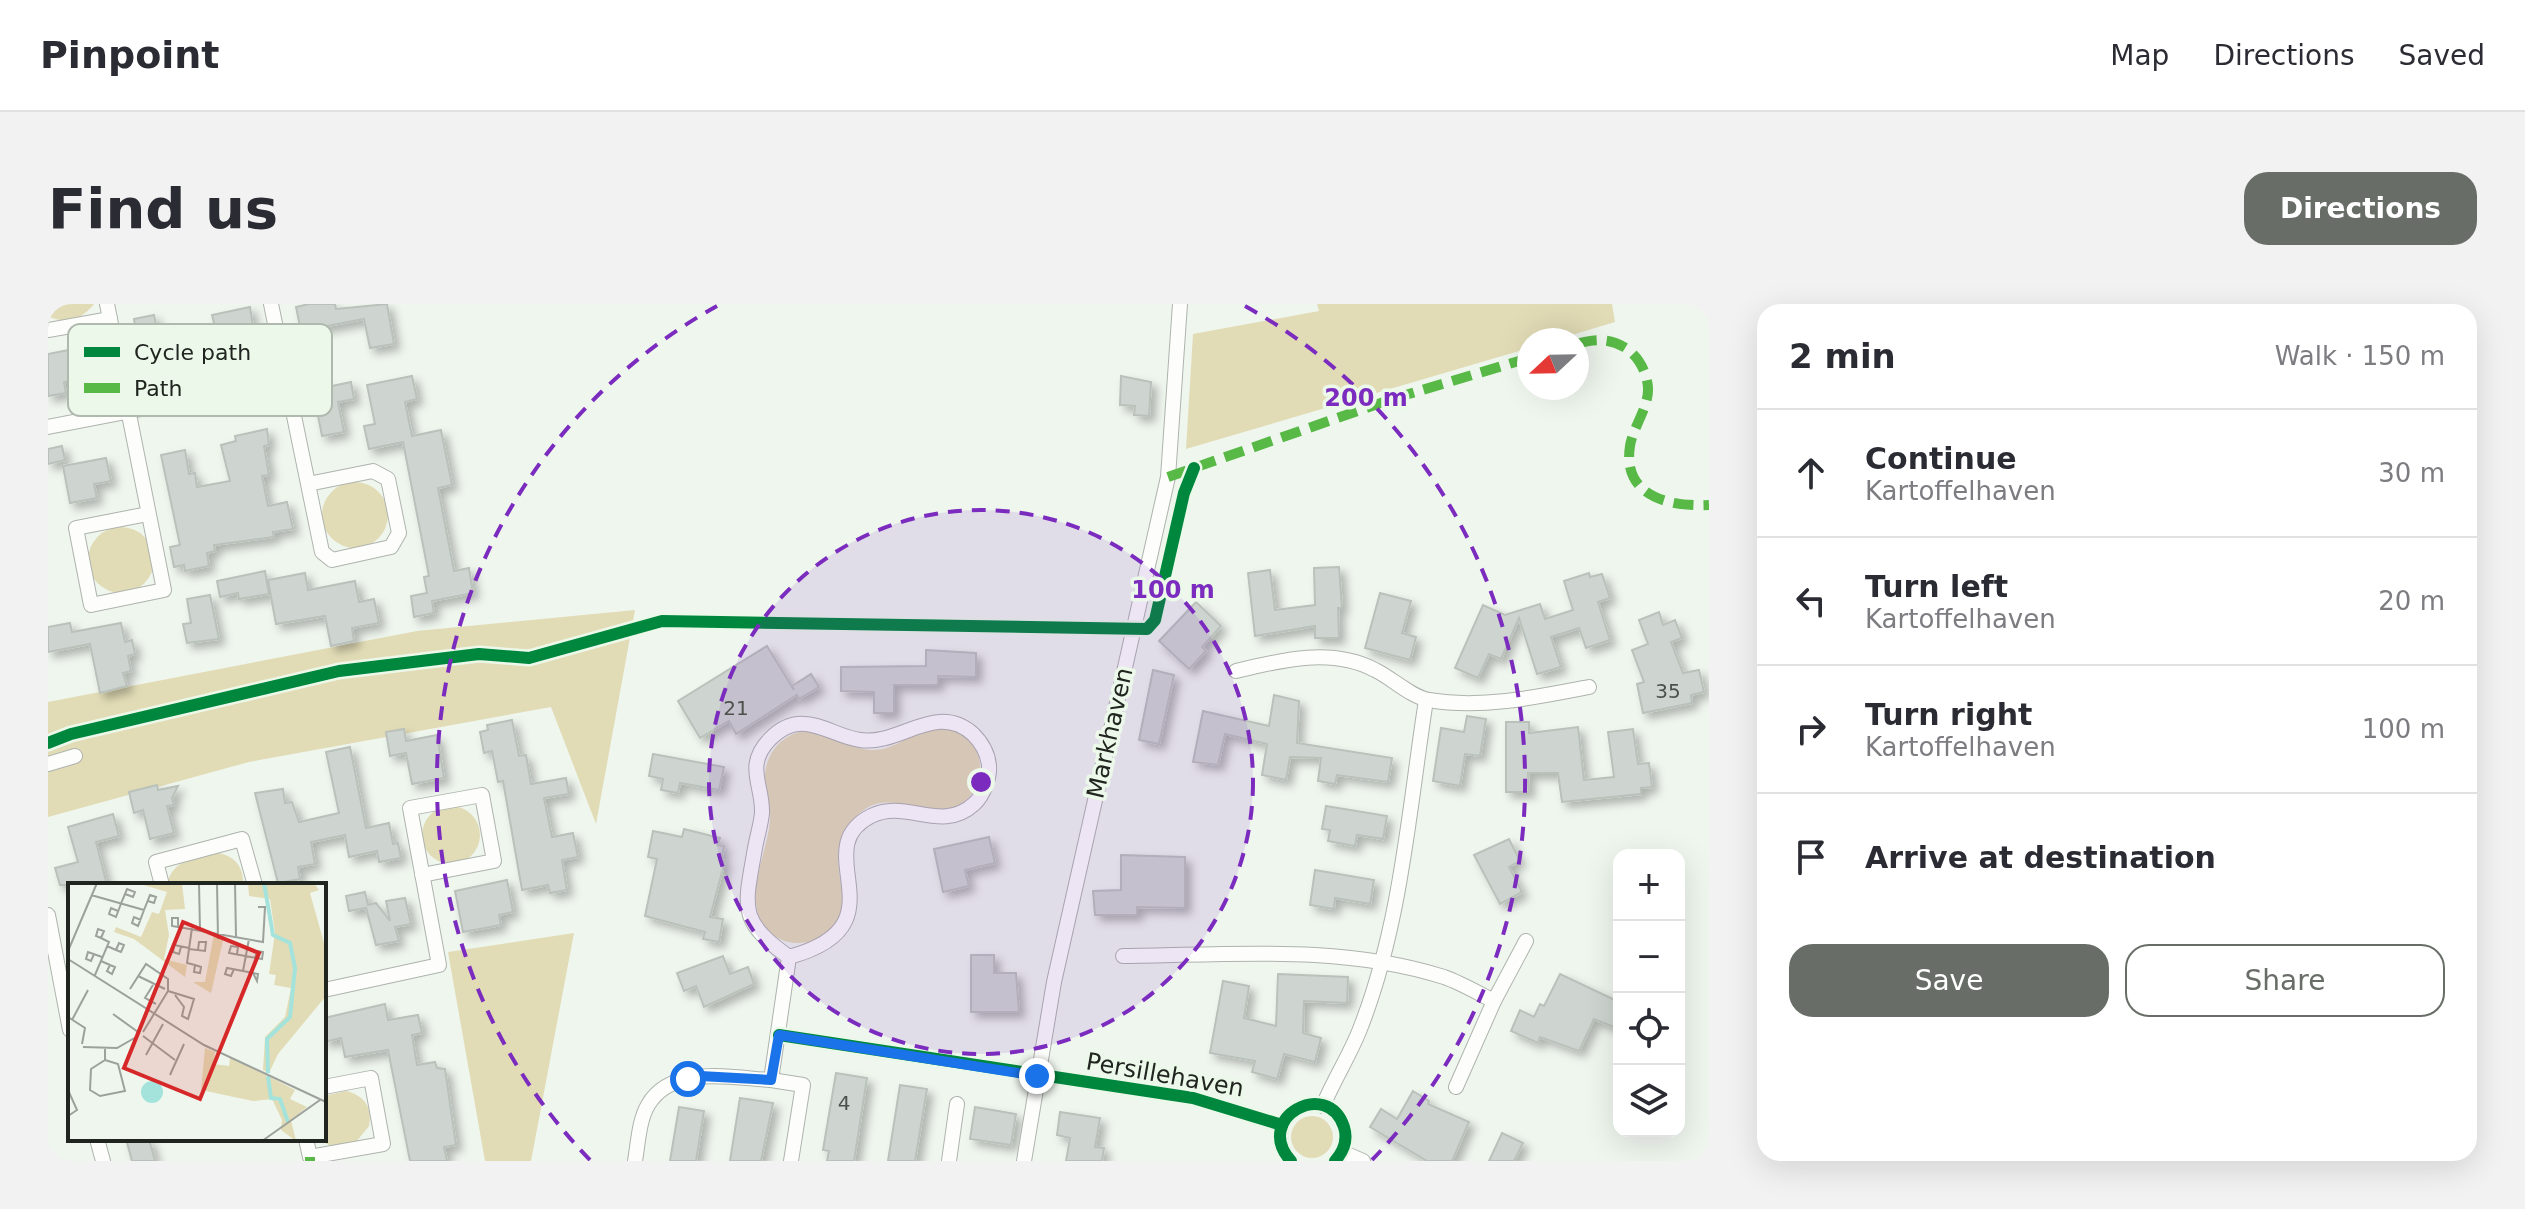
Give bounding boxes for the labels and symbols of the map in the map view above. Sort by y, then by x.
legend [68,324,332,416]
north arrow [1517,328,1589,400]
text: Cycle path [134,340,251,365]
text: Path [134,376,182,401]
text: 200 m [1324,384,1408,412]
text: 100 m [1131,576,1215,604]
street label: Markhaven [1081,665,1139,801]
house number: 35 [1655,679,1681,703]
house number: 21 [723,696,749,720]
centre of rings [967,768,995,796]
inset map [68,883,326,1141]
street label: Persillehaven [1084,1047,1246,1103]
route end [1019,1058,1055,1094]
route start [670,1061,706,1097]
house number: 4 [838,1091,850,1115]

